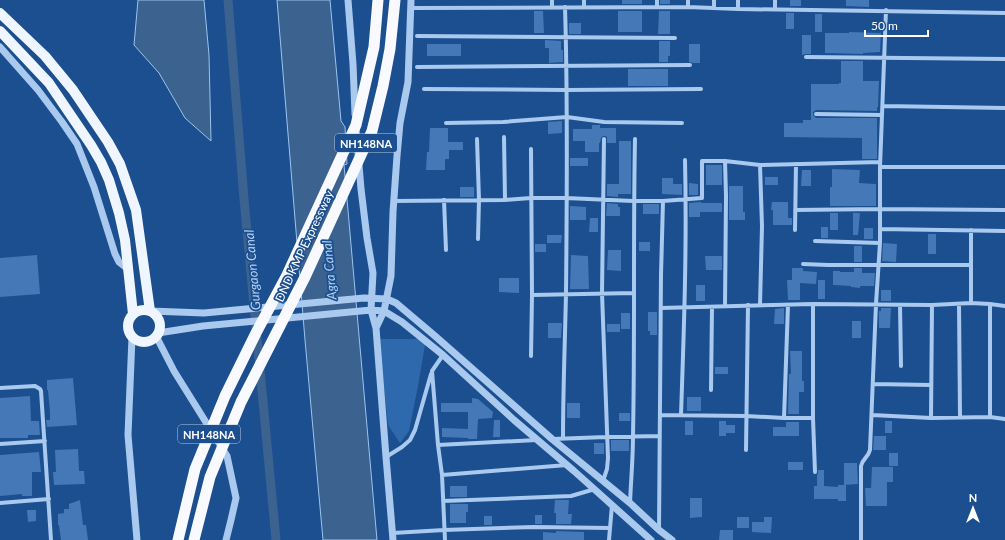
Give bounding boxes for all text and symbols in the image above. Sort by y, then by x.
scale bar [865,12,928,38]
text: 50 m [871,18,898,33]
road number: NH148NA [335,134,397,152]
street label: DND KMP Expressway [272,187,337,304]
water label: Gurgaon Canal [241,229,263,311]
water label: Agra Canal [318,240,340,301]
road number: NH148NA [178,425,240,443]
north arrow [953,488,993,528]
text: N [969,491,977,504]

